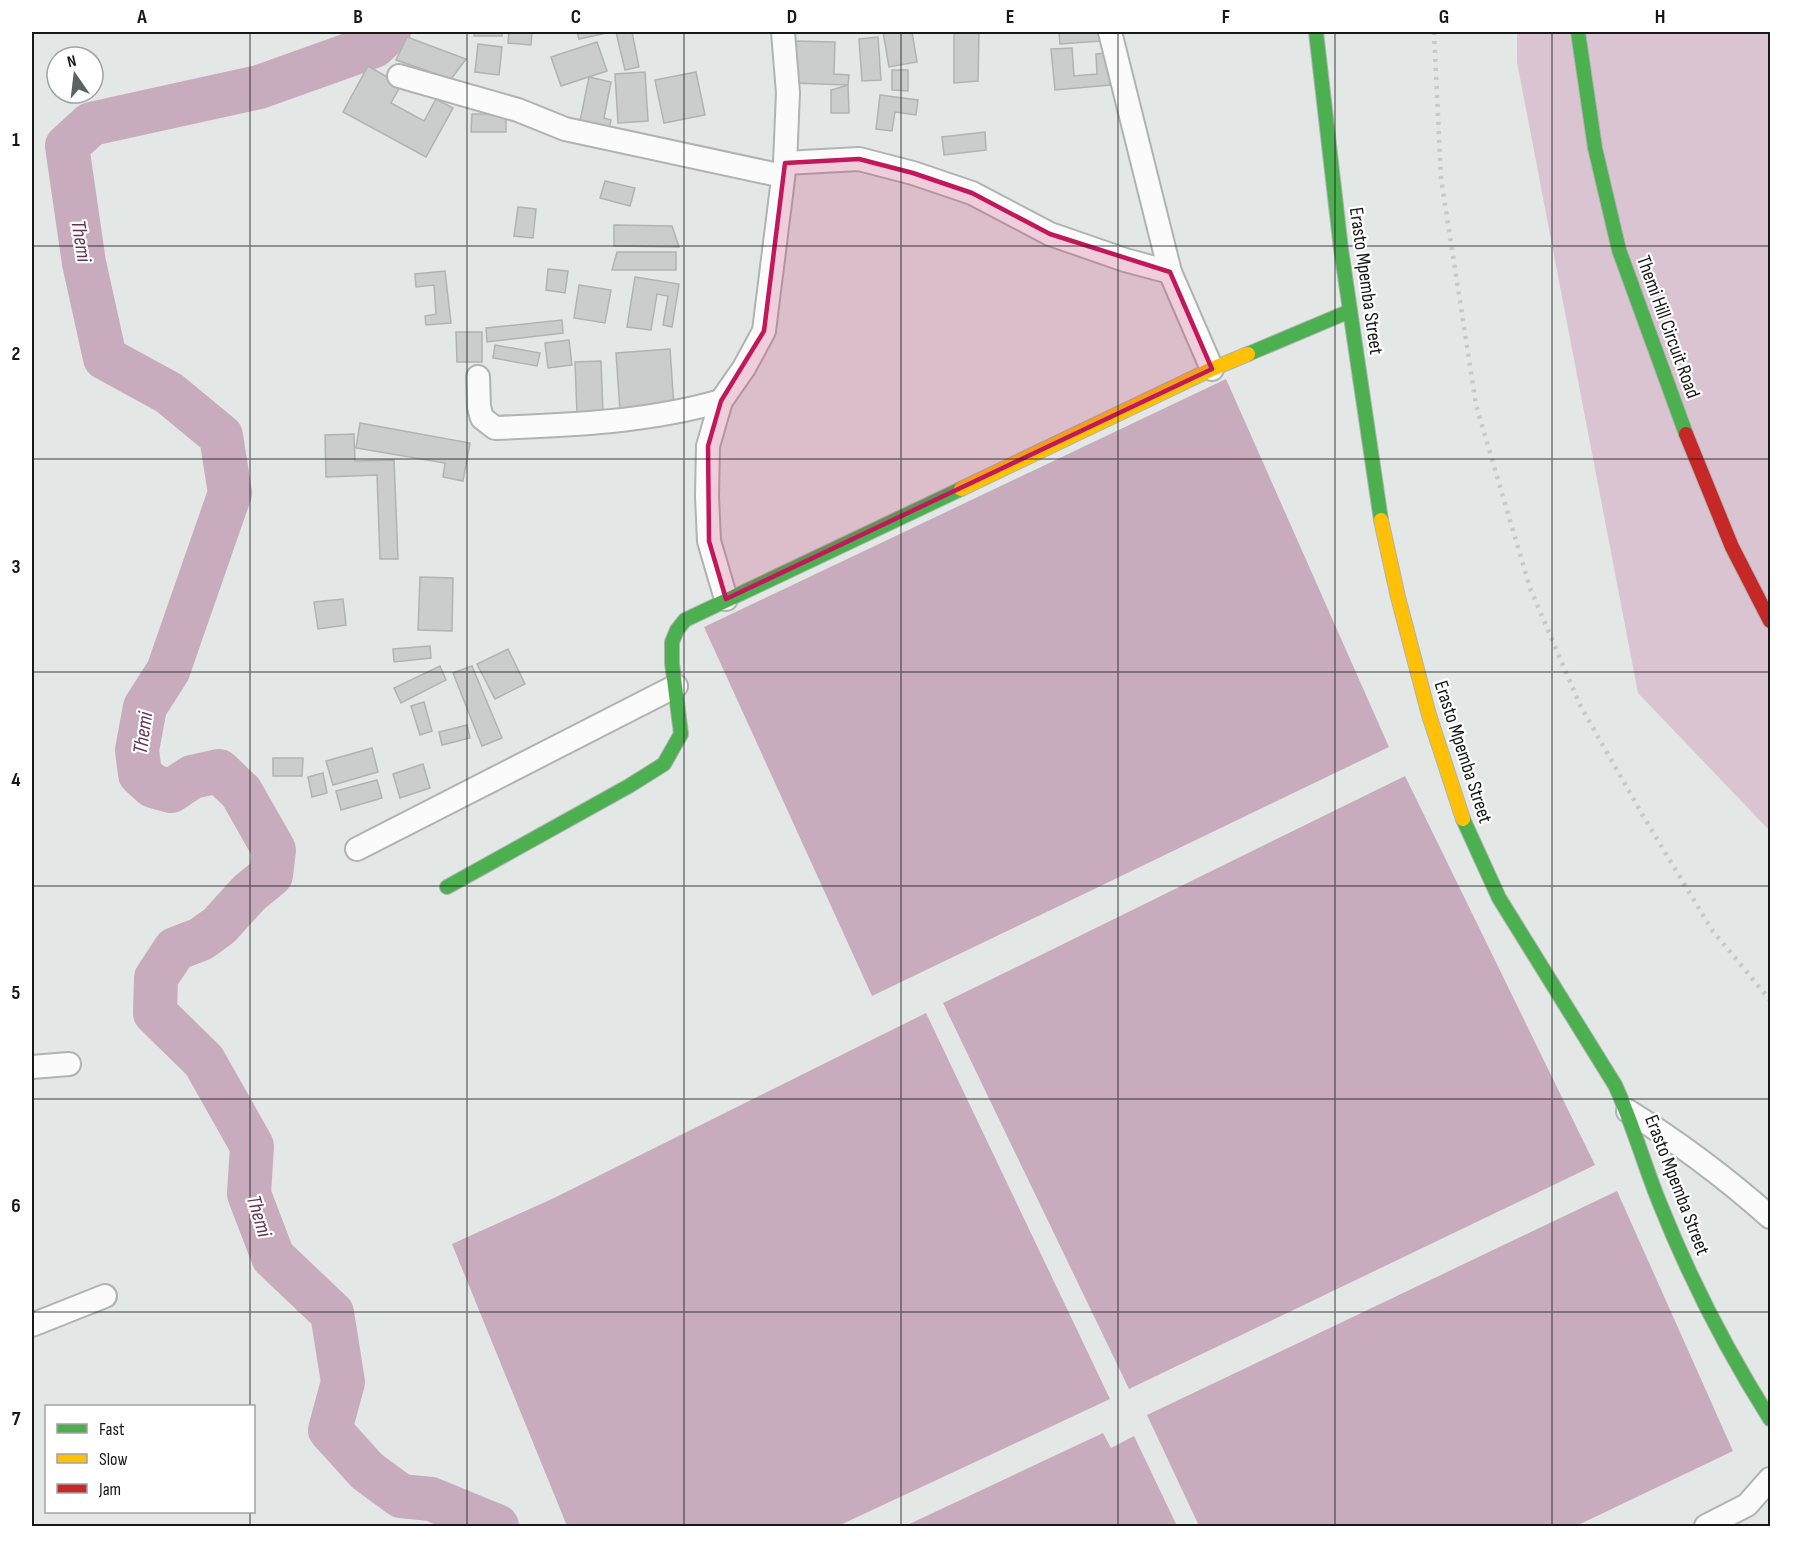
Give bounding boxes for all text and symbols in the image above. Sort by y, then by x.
text: A [136,5,147,29]
text: B [353,5,363,29]
text: C [571,5,581,29]
text: D [787,5,797,29]
text: E [1006,5,1014,29]
text: F [1222,5,1230,29]
text: G [1439,5,1449,29]
text: H [1655,5,1665,29]
north arrow [45,45,105,105]
text: N [65,52,78,72]
text: 1 [12,128,20,152]
street label: Erasto Mpemba Street [1344,206,1388,356]
water label: Themi [65,218,97,265]
street label: Themi Hill Circuit Road [1631,252,1705,402]
text: 2 [12,342,20,366]
text: 3 [12,555,21,579]
street label: Erasto Mpemba Street [1429,678,1497,826]
water label: Themi [128,709,158,756]
text: 4 [11,768,21,792]
text: 5 [12,981,21,1005]
street label: Erasto Mpemba Street [1639,1111,1715,1259]
water label: Themi [241,1192,277,1241]
text: 6 [11,1194,21,1218]
legend [45,1405,255,1513]
text: 7 [12,1407,21,1431]
text: Fast [99,1419,125,1440]
text: Slow [99,1449,128,1470]
text: Jam [98,1479,121,1500]

